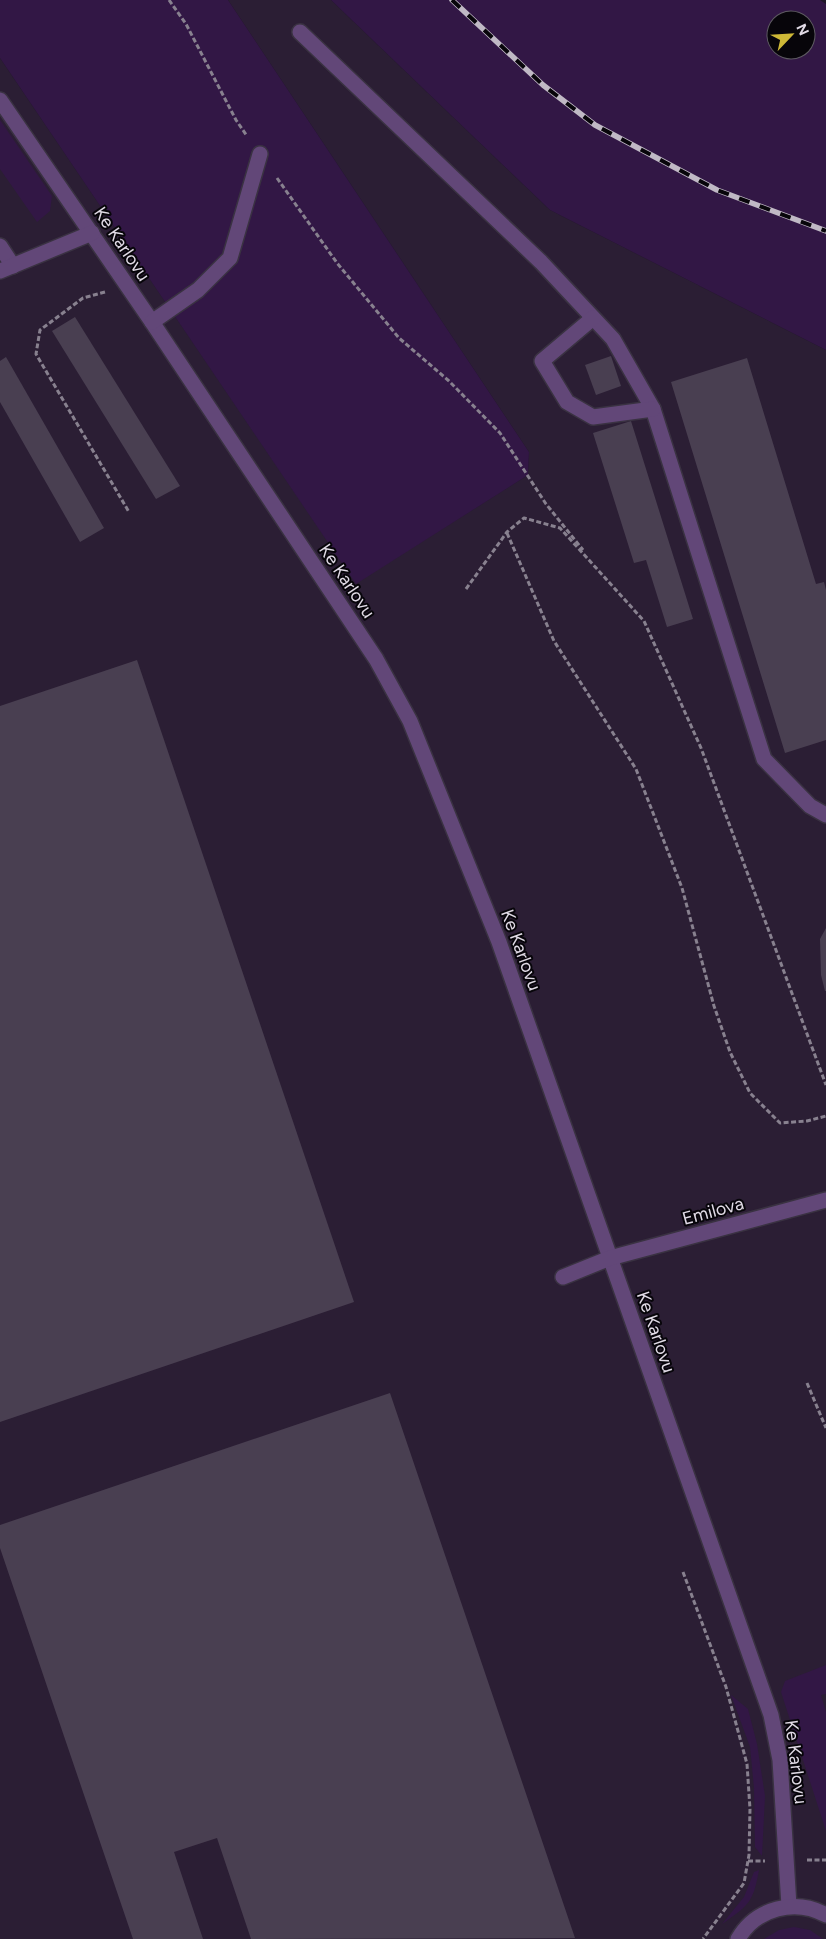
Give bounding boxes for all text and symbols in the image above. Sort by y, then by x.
north arrow [766,10,816,60]
text: N [792,21,812,38]
street label: Ke Karlovu [89,203,155,285]
street label: Ke Karlovu [314,540,380,622]
street label: Ke Karlovu [496,906,546,994]
street label: Emilova [680,1192,746,1230]
street label: Ke Karlovu [632,1288,680,1376]
street label: Ke Karlovu [780,1719,812,1805]

